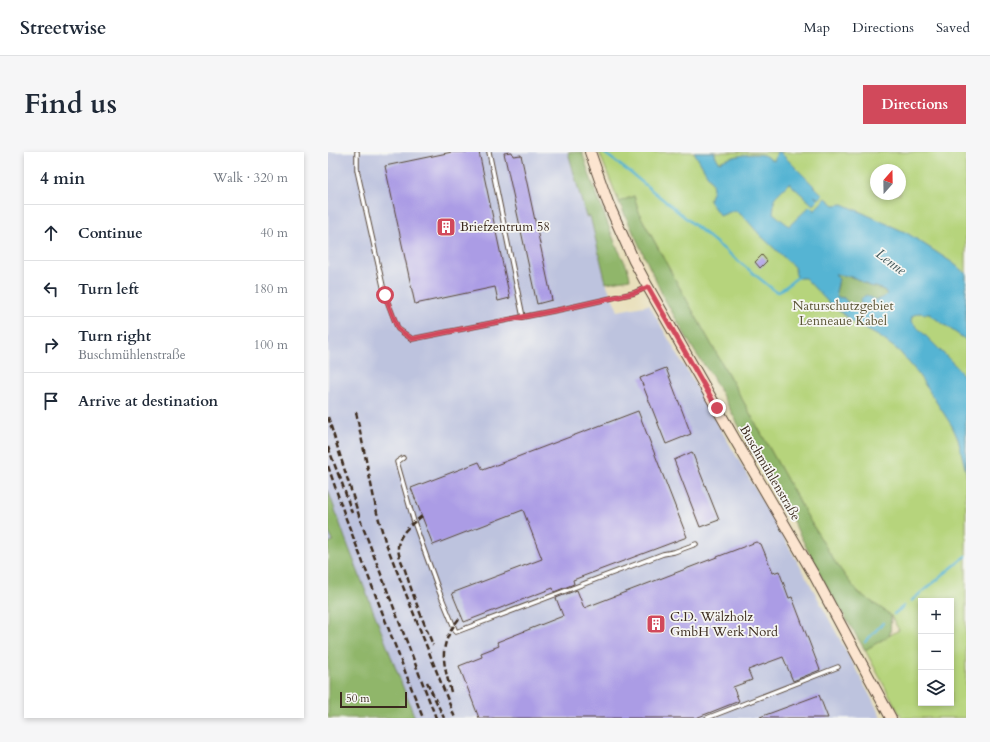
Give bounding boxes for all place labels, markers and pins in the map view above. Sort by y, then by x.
building icon: Briefzentrum 58 [435,216,457,238]
place label: Briefzentrum 58 [460,218,550,236]
place label: C.D. Wälzholz GmbH Werk Nord [670,608,778,641]
building icon: C.D. Wälzholz GmbH Werk Nord [645,613,667,635]

